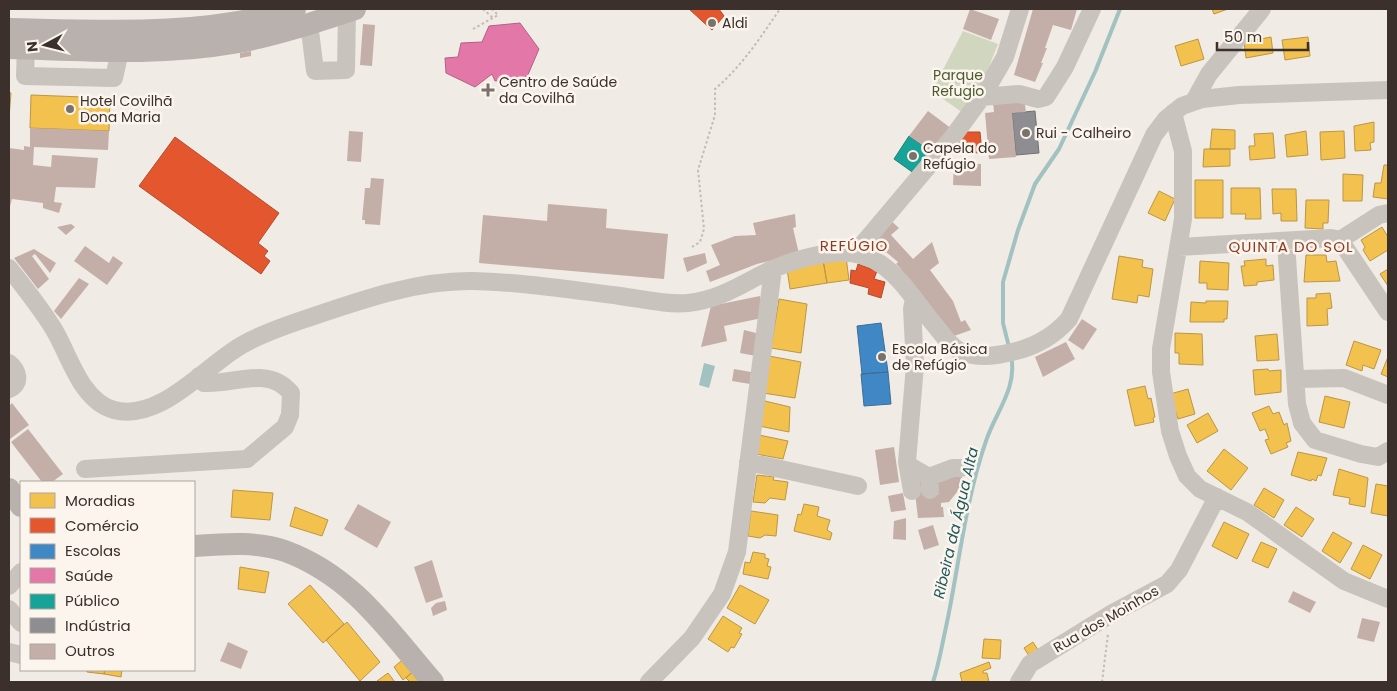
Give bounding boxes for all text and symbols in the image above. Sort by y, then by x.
place label: Aldi [722,13,748,33]
marker: Aldi [706,17,718,29]
north arrow [20,20,70,70]
scale bar [1217,20,1308,52]
text: 50 m [1224,26,1262,47]
text: N [22,40,43,53]
park label: Parque Refugio [932,65,984,101]
place label: Centro de Saúde da Covilhã [499,72,617,108]
marker: Centro de Saúde da Covilhã [481,83,495,97]
place label: Hotel Covilhã Dona Maria [80,91,173,127]
marker: Hotel Covilhã Dona Maria [64,103,76,115]
place label: Rui - Calheiro [1036,123,1131,143]
marker: Rui - Calheiro [1020,127,1032,139]
place label: Capela do Refúgio [923,138,997,174]
marker: Capela do Refúgio [907,150,919,162]
district label: REFÚGIO [820,235,888,256]
district label: QUINTA DO SOL [1229,236,1353,257]
place label: Escola Básica de Refúgio [892,339,987,375]
marker: Escola Básica de Refúgio [876,351,888,363]
water label: Ribeira da Água Alta [928,445,983,601]
legend [20,481,195,671]
text: Moradias [65,490,135,511]
text: Comércio [65,515,139,536]
text: Escolas [65,540,121,561]
text: Saúde [65,565,113,586]
street label: Rua dos Moinhos [1050,581,1162,657]
text: Público [65,590,120,611]
text: Indústria [65,615,131,636]
text: Outros [65,640,115,661]

